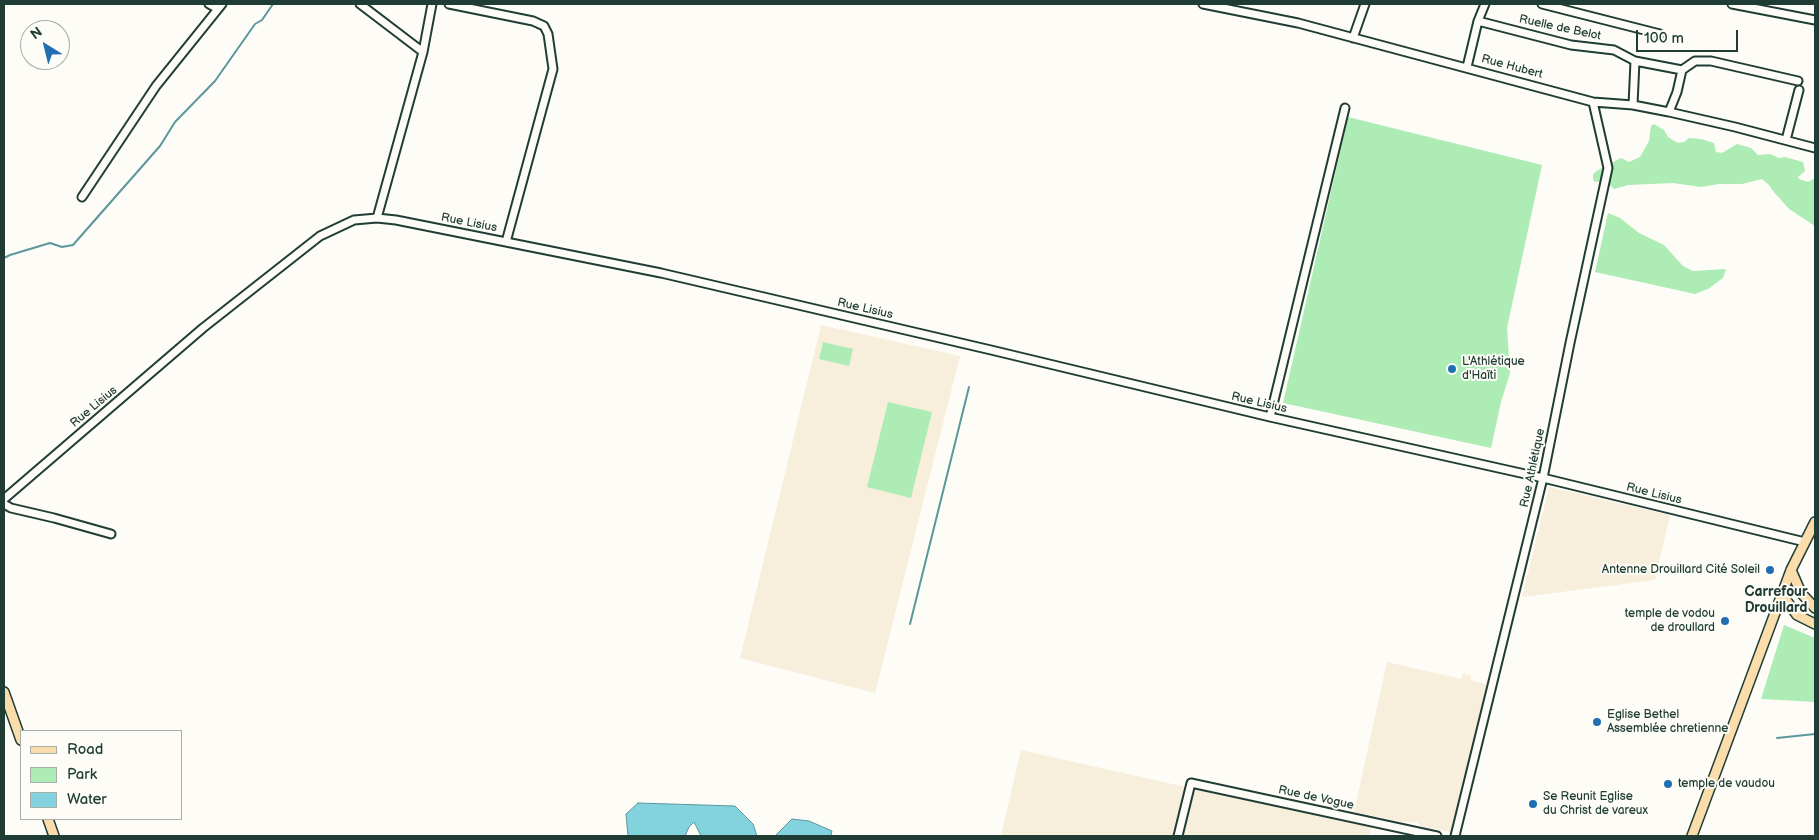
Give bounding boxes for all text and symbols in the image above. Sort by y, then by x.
street label: Ruelle de Belot [1518,12,1602,44]
north arrow [20,20,70,70]
scale bar [1639,20,1742,52]
text: N [27,23,46,43]
text: 100 m [1644,29,1684,48]
street label: Rue Hubert [1480,52,1544,82]
street label: Rue Lisius [440,211,498,235]
street label: Rue Lisius [836,296,894,322]
place label: L'Athlétique d'Haïti [1462,355,1525,383]
marker: L'Athlétique d'Haïti [1446,363,1458,375]
street label: Rue Lisius [68,383,120,431]
street label: Rue Lisius [1230,390,1288,416]
street label: Rue Athlétique [1518,427,1548,509]
street label: Rue Lisius [1625,480,1683,508]
place label: Antenne Drouillard Cité Soleil [1602,563,1760,577]
marker: Antenne Drouillard Cité Soleil [1764,564,1776,576]
district label: Carrefour Drouillard [1744,584,1808,616]
place label: temple de vodou de droullard [1625,607,1715,635]
marker: temple de vodou de droullard [1719,615,1731,627]
place label: Eglise Bethel Assemblée chretienne [1607,708,1728,736]
marker: Eglise Bethel Assemblée chretienne [1591,716,1603,728]
legend [20,730,182,820]
text: Road [67,740,103,759]
text: Park [67,765,97,784]
place label: temple de vaudou [1678,777,1775,791]
marker: temple de vaudou [1662,778,1674,790]
street label: Rue de Vogue [1277,783,1355,813]
text: Water [67,790,107,809]
place label: Se Reunit Eglise du Christ de vareux [1543,790,1648,818]
marker: Se Reunit Eglise du Christ de vareux [1527,798,1539,810]

